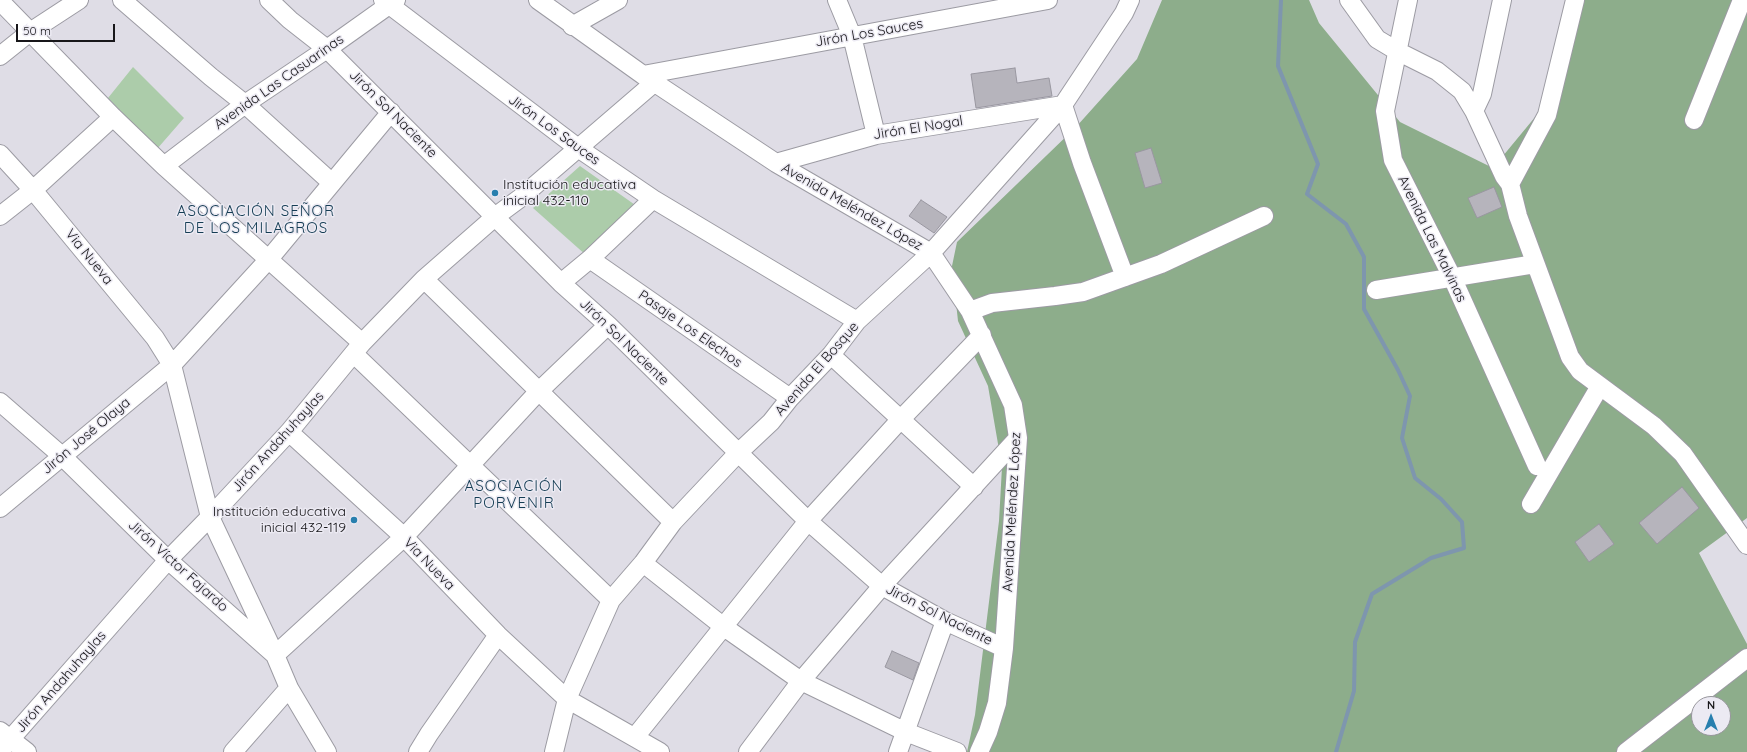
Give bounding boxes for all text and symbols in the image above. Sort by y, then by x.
street label: Jirón Los Sauces [814,15,924,51]
scale bar [18,16,117,42]
text: 50 m [23,23,51,38]
street label: Avenida Las Casuarinas [211,31,347,133]
street label: Jirón Sol Naciente [345,66,441,162]
street label: Jirón Los Sauces [505,91,603,169]
street label: Jirón El Nogal [872,113,964,143]
street label: Avenida Meléndez López [778,160,926,254]
street label: Avenida Las Malvinas [1394,173,1470,305]
place label: Institución educativa inicial 432-110 [503,177,636,210]
marker: Institución educativa inicial 432-110 [490,188,500,198]
district label: ASOCIACIÓN SEÑOR DE LOS MILAGROS [177,202,335,237]
street label: Via Nueva [62,226,116,288]
street label: Pasaje Los Elechos [635,287,745,371]
street label: Jirón Sol Naciente [576,295,672,389]
street label: Avenida El Bosque [772,318,862,420]
street label: Jirón Andahuhaylas [228,388,328,496]
street label: Jirón José Olaya [38,394,134,478]
street label: Avenida Meléndez López [999,432,1025,592]
district label: ASOCIACIÓN PORVENIR [465,477,563,512]
place label: Institución educativa inicial 432-119 [213,504,346,536]
marker: Institución educativa inicial 432-119 [349,515,359,525]
street label: Jirón Víctor Fajardo [124,517,232,615]
street label: Via Nueva [400,534,458,594]
street label: Jirón Sol Naciente [883,581,995,649]
street label: Jirón Andahuhaylas [12,628,110,736]
north arrow [1691,696,1731,736]
text: N [1707,698,1715,712]

